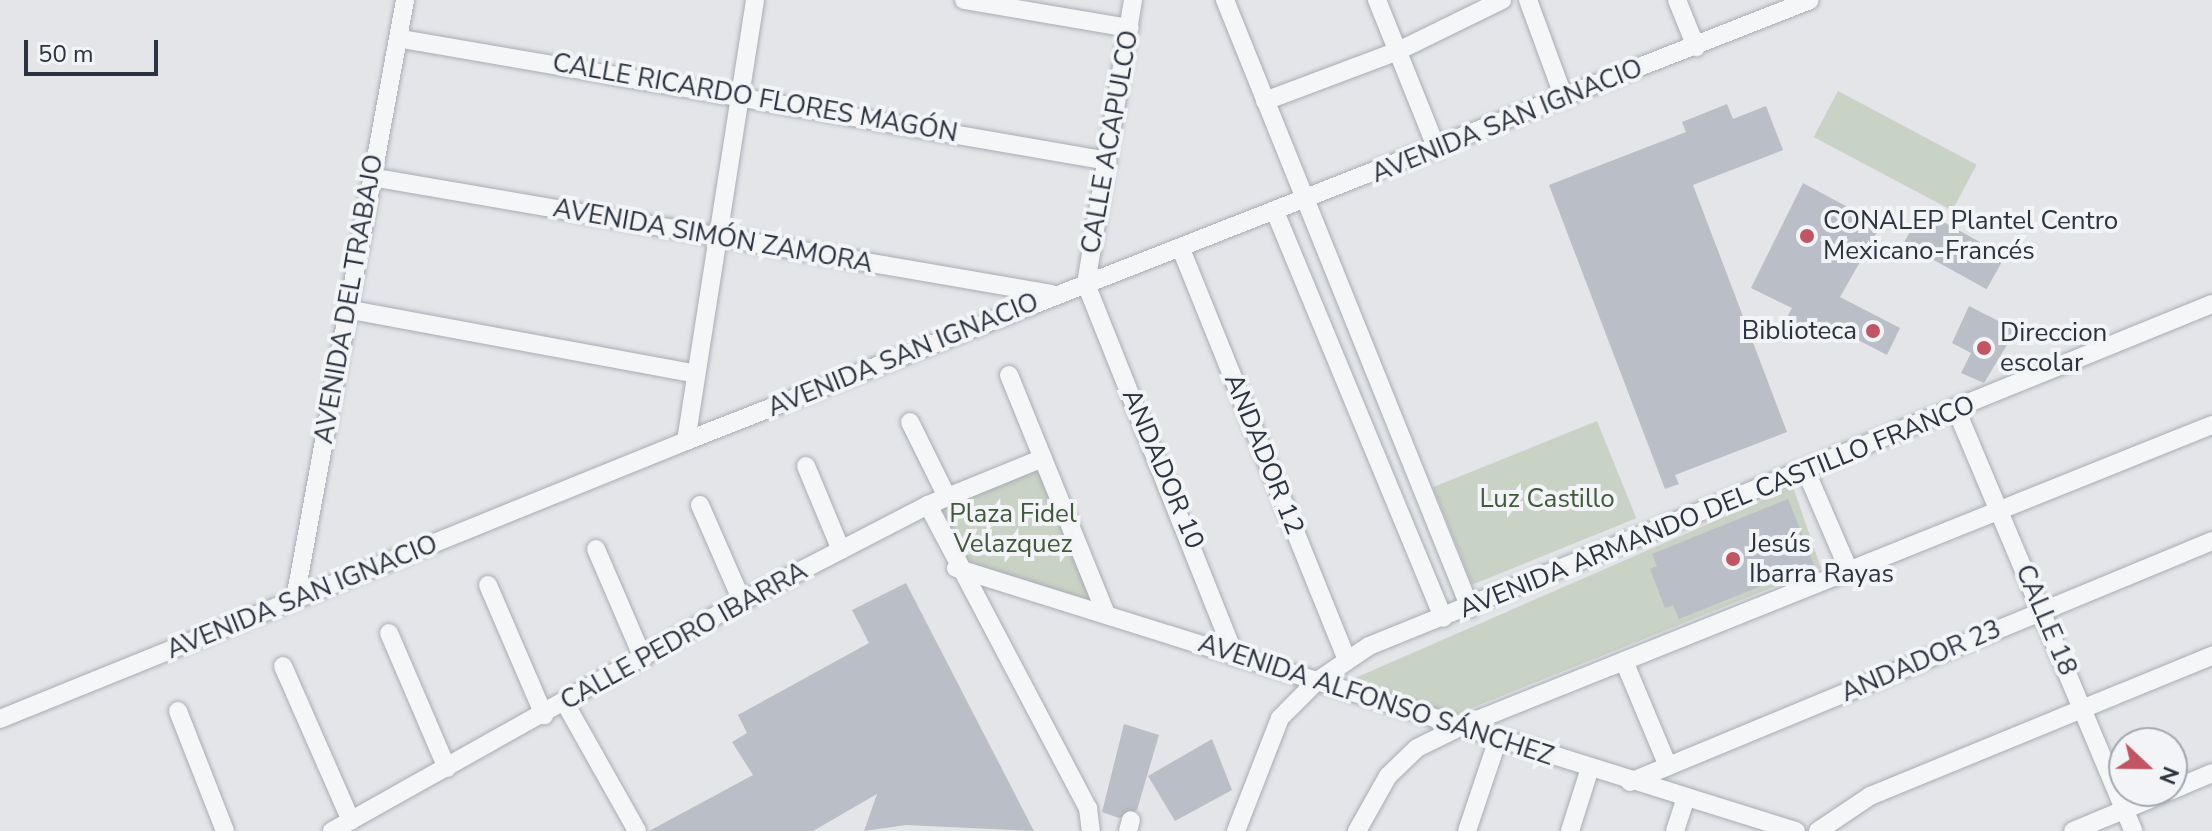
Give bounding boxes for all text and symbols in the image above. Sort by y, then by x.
scale bar [28,24,162,74]
street label: CALLE ACAPULCO [1075,28,1145,256]
text: 50 m [38,38,94,70]
street label: CALLE RICARDO FLORES MAGÓN [550,47,960,149]
street label: AVENIDA SAN IGNACIO [1367,52,1647,190]
street label: AVENIDA DEL TRABAJO [308,152,390,446]
street label: AVENIDA SIMÓN ZAMORA [551,192,875,280]
place label: CONALEP Plantel Centro Mexicano-Francés [1823,205,2118,266]
marker: CONALEP Plantel Centro Mexicano-Francés [1798,227,1816,245]
street label: AVENIDA SAN IGNACIO [763,286,1043,424]
place label: Biblioteca [1742,315,1857,347]
place label: Direccion escolar [2000,317,2107,378]
marker: Biblioteca [1864,322,1882,340]
marker: Direccion escolar [1975,339,1993,357]
street label: ANDADOR 12 [1218,369,1310,539]
street label: ANDADOR 10 [1115,384,1211,554]
street label: AVENIDA ARMANDO DEL CASTILLO FRANCO [1455,389,1979,625]
park label: Luz Castillo [1479,483,1615,515]
park label: Plaza Fidel Velazquez [949,498,1077,560]
street label: AVENIDA SAN IGNACIO [162,528,442,666]
place label: Jesús Ibarra Rayas [1749,528,1894,590]
marker: Jesús Ibarra Rayas [1724,550,1742,568]
street label: CALLE PEDRO IBARRA [555,555,813,717]
street label: CALLE 18 [2009,560,2083,680]
street label: ANDADOR 23 [1836,613,2006,709]
street label: AVENIDA ALFONSO SÁNCHEZ [1194,628,1558,772]
north arrow [2108,727,2188,807]
text: N [2151,762,2185,788]

